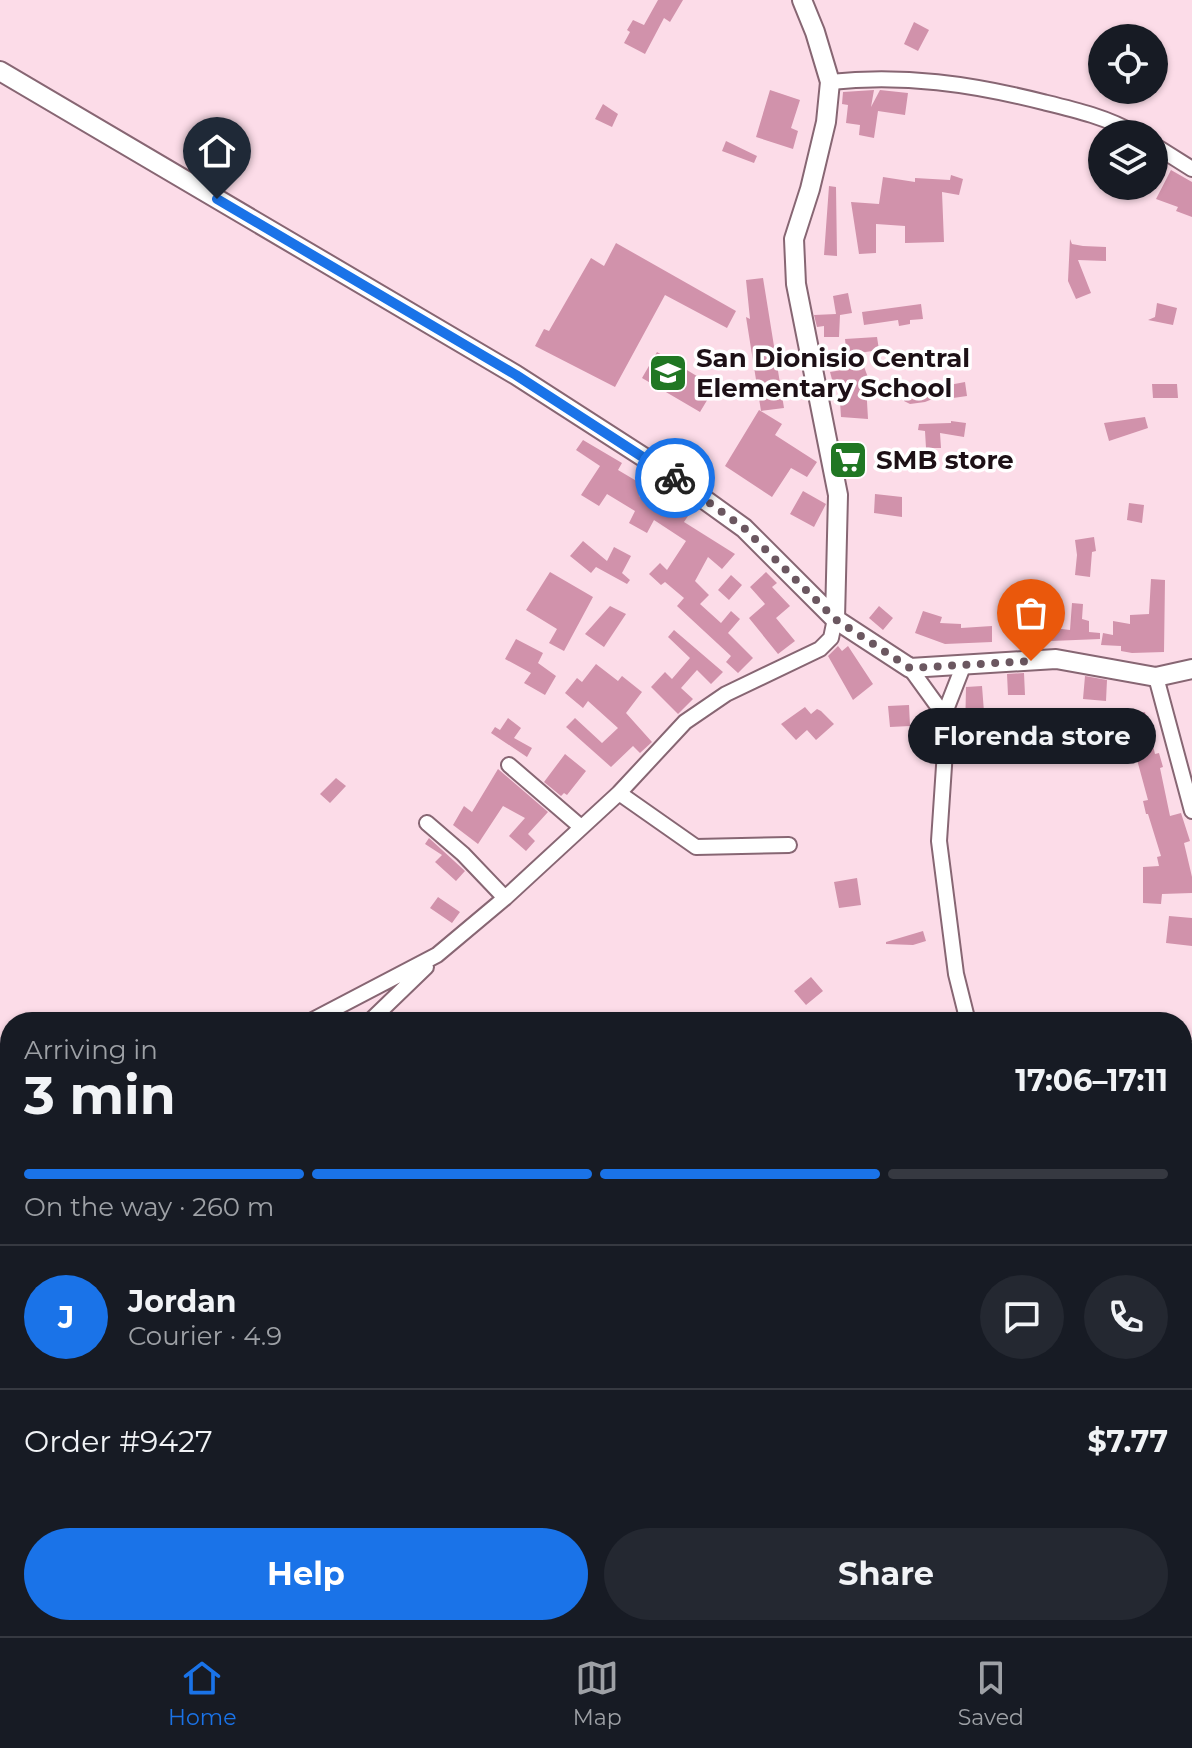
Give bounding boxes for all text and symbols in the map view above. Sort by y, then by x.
map controls [1088,24,1168,200]
button: locate [1088,24,1168,104]
pin [183,117,251,199]
button: layers [1088,120,1168,200]
icon: home [195,129,239,173]
place label: San Dionisio Central Elementary School [696,342,970,404]
school or university icon: San Dionisio Central Elementary School [647,352,689,394]
courier [635,438,715,518]
supermarket icon: SMB store [827,439,869,481]
place label: SMB store [876,444,1014,476]
icon: bike [653,456,697,500]
pin [997,579,1065,661]
icon: bag [1009,591,1053,635]
callout: Florenda store [907,709,1155,765]
text: Florenda store [933,720,1131,752]
text: Arriving in [24,1034,158,1066]
text: 17:06–17:11 [1015,1062,1168,1099]
text: 3 min [24,1064,176,1127]
text: On the way · 260 m [24,1191,274,1223]
button: chat [980,1275,1064,1359]
button: phone [1084,1275,1168,1359]
text: Jordan [128,1283,237,1320]
text: J [58,1299,74,1336]
text: Courier · 4.9 [128,1320,282,1352]
text: Order #9427 [24,1423,213,1460]
text: $7.77 [1087,1423,1168,1460]
button: Help [24,1528,588,1620]
button: Share [604,1528,1168,1620]
tab: Home [168,1656,236,1731]
tab: Map [573,1656,622,1731]
tab: Saved [958,1656,1024,1731]

